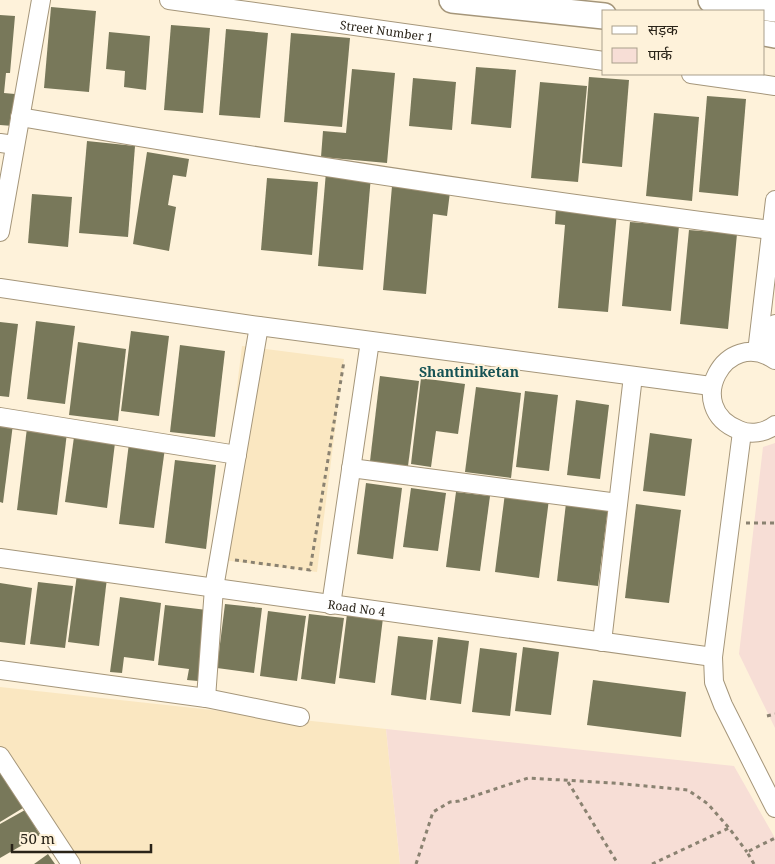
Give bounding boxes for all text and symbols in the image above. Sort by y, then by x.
legend [602,10,765,75]
street label: Street Number 1 [339,16,435,45]
text: सड़क [648,19,678,39]
text: पार्क [648,44,672,64]
district label: Shantiniketan [419,362,519,381]
street label: Road No 4 [327,595,387,620]
scale bar [12,822,151,854]
text: 50 m [20,828,55,848]

